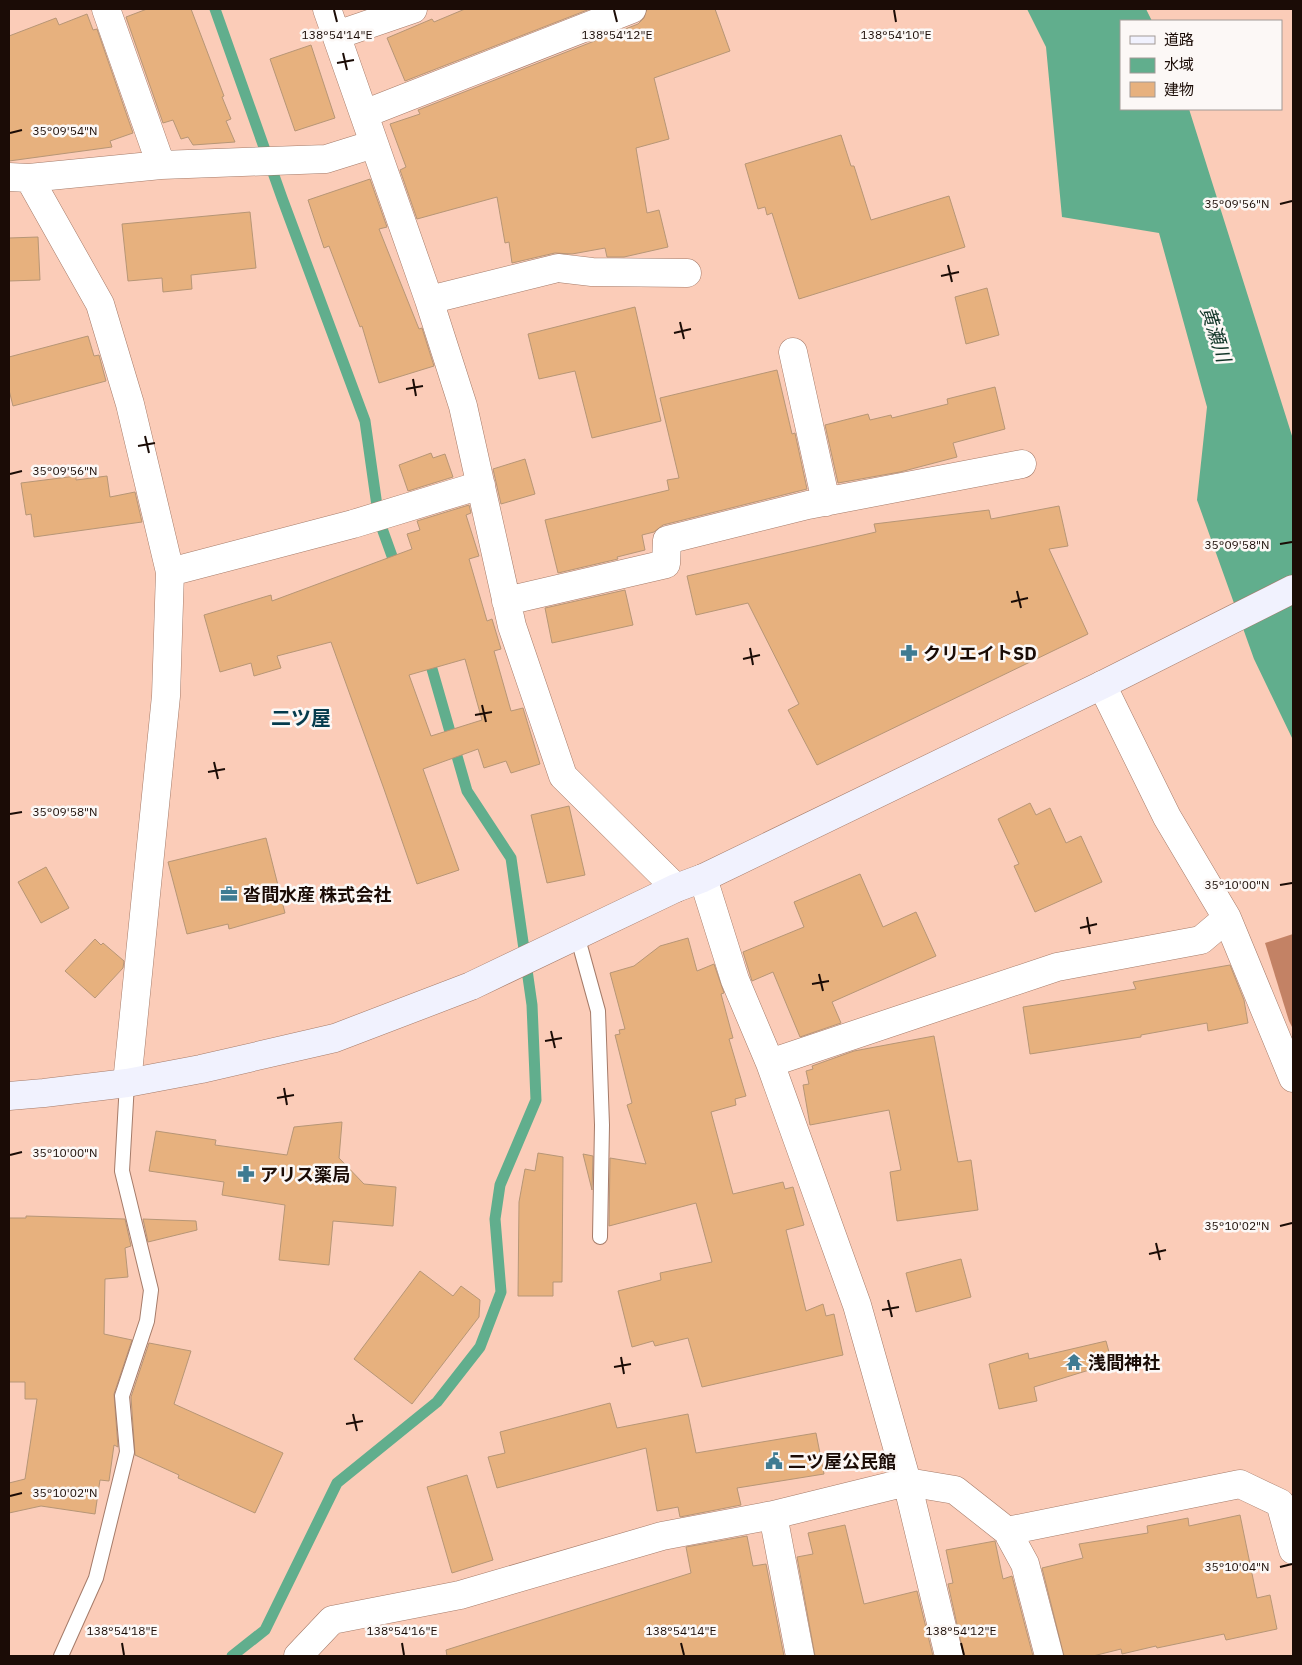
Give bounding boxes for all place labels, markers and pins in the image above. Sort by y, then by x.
place label: クリエイトSD [923,642,1037,665]
pharmacy icon: クリエイトSD [899,643,919,663]
place label: 沓間水産 株式会社 [243,883,391,906]
office icon: 沓間水産 株式会社 [219,884,239,904]
place label: アリス薬局 [260,1163,350,1186]
pharmacy icon: アリス薬局 [236,1164,256,1184]
place label: 浅間神社 [1088,1351,1160,1374]
temple icon: 浅間神社 [1064,1352,1084,1372]
place label: 二ツ屋公民館 [788,1450,896,1473]
public building icon: 二ツ屋公民館 [764,1451,784,1471]

